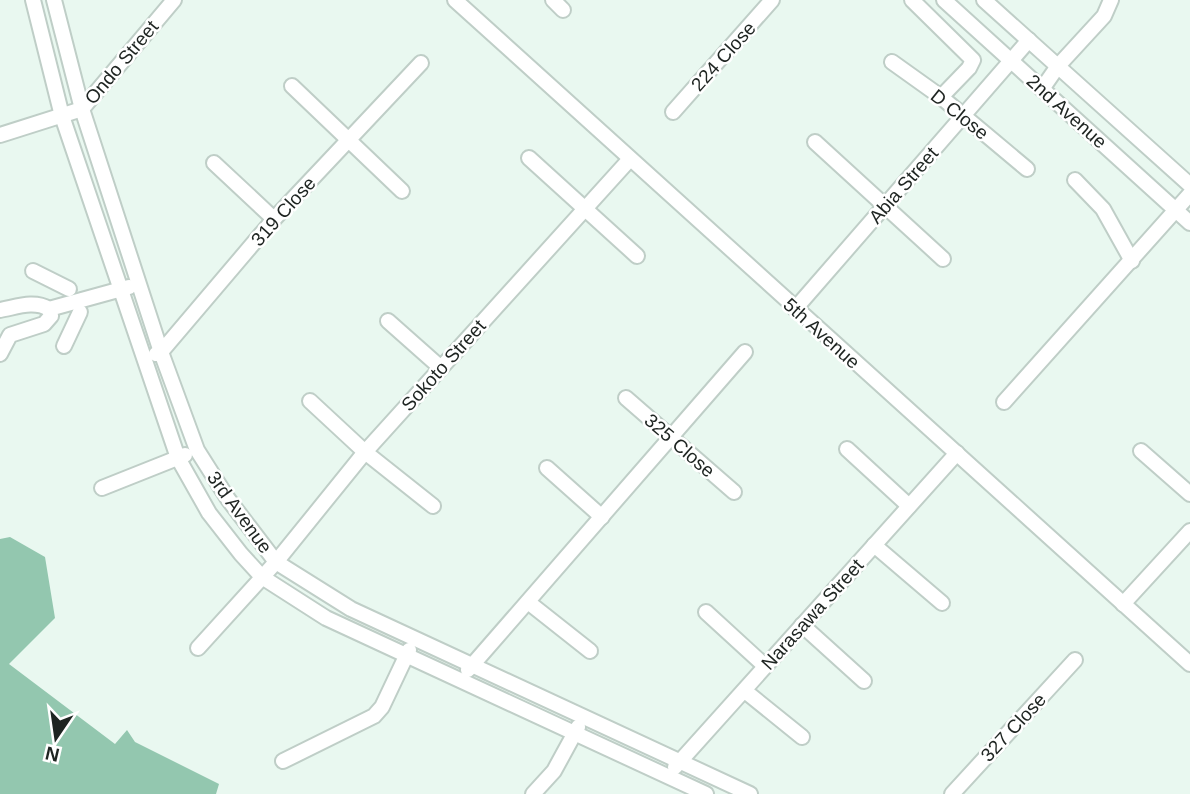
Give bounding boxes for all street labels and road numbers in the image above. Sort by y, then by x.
street label: Ondo Street [80,16,163,108]
street label: 224 Close [687,18,760,95]
street label: 2nd Avenue [1022,70,1111,153]
street label: D Close [927,85,993,144]
street label: Abia Street [865,142,943,228]
street label: 319 Close [247,173,320,250]
street label: 5th Avenue [779,294,864,373]
street label: Sokoto Street [397,315,490,415]
street label: 325 Close [640,409,719,481]
street label: 3rd Avenue [203,467,276,557]
street label: Narasawa Street [757,554,868,674]
street label: 327 Close [977,689,1050,766]

